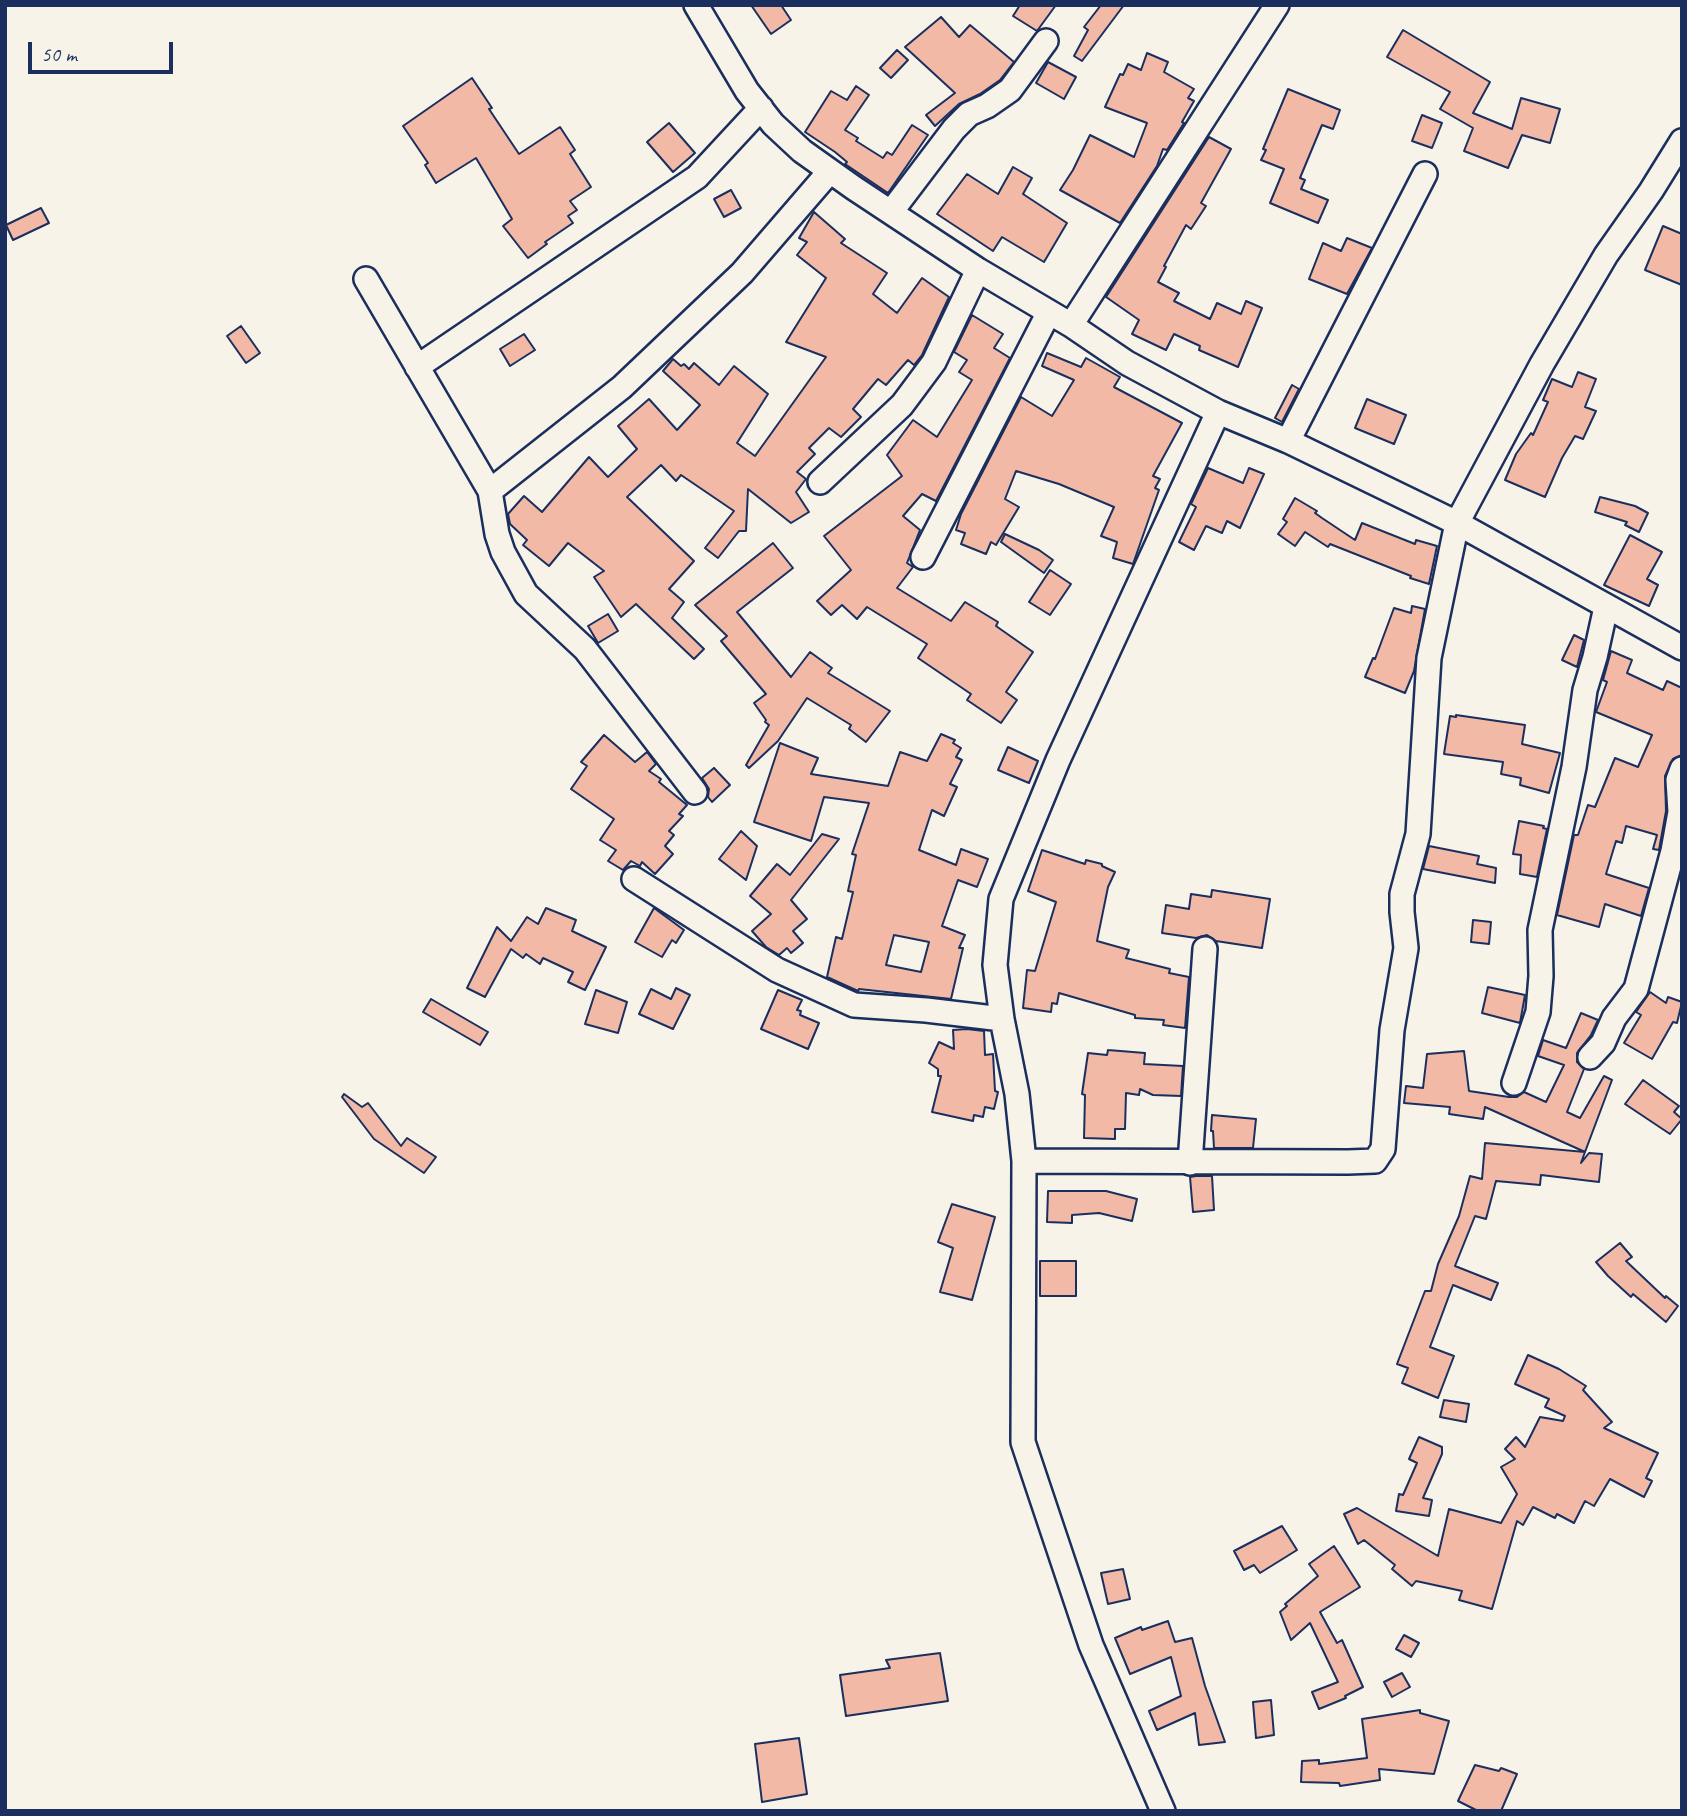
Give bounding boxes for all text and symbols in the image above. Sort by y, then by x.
scale bar [32,28,177,72]
text: 50 m [41,41,77,67]

